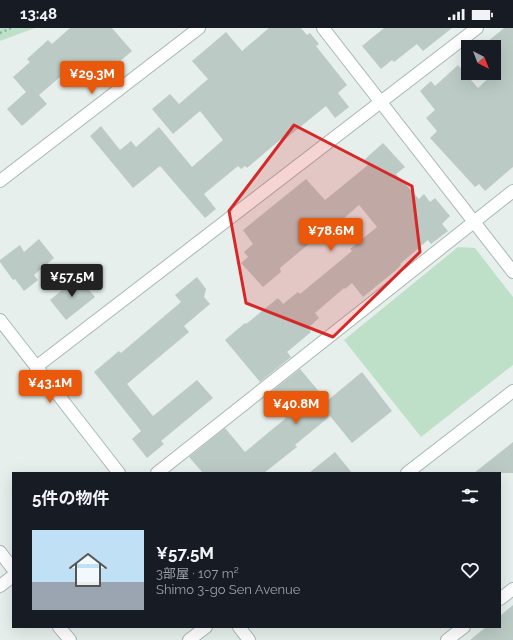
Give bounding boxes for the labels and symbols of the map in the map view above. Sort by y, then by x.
north arrow [461,40,501,80]
pin: ¥29.3M [59,61,125,95]
pin: ¥78.6M [298,218,364,252]
pin: ¥57.5M [39,264,105,298]
pin: ¥43.1M [17,370,83,404]
pin: ¥40.8M [263,391,329,425]

